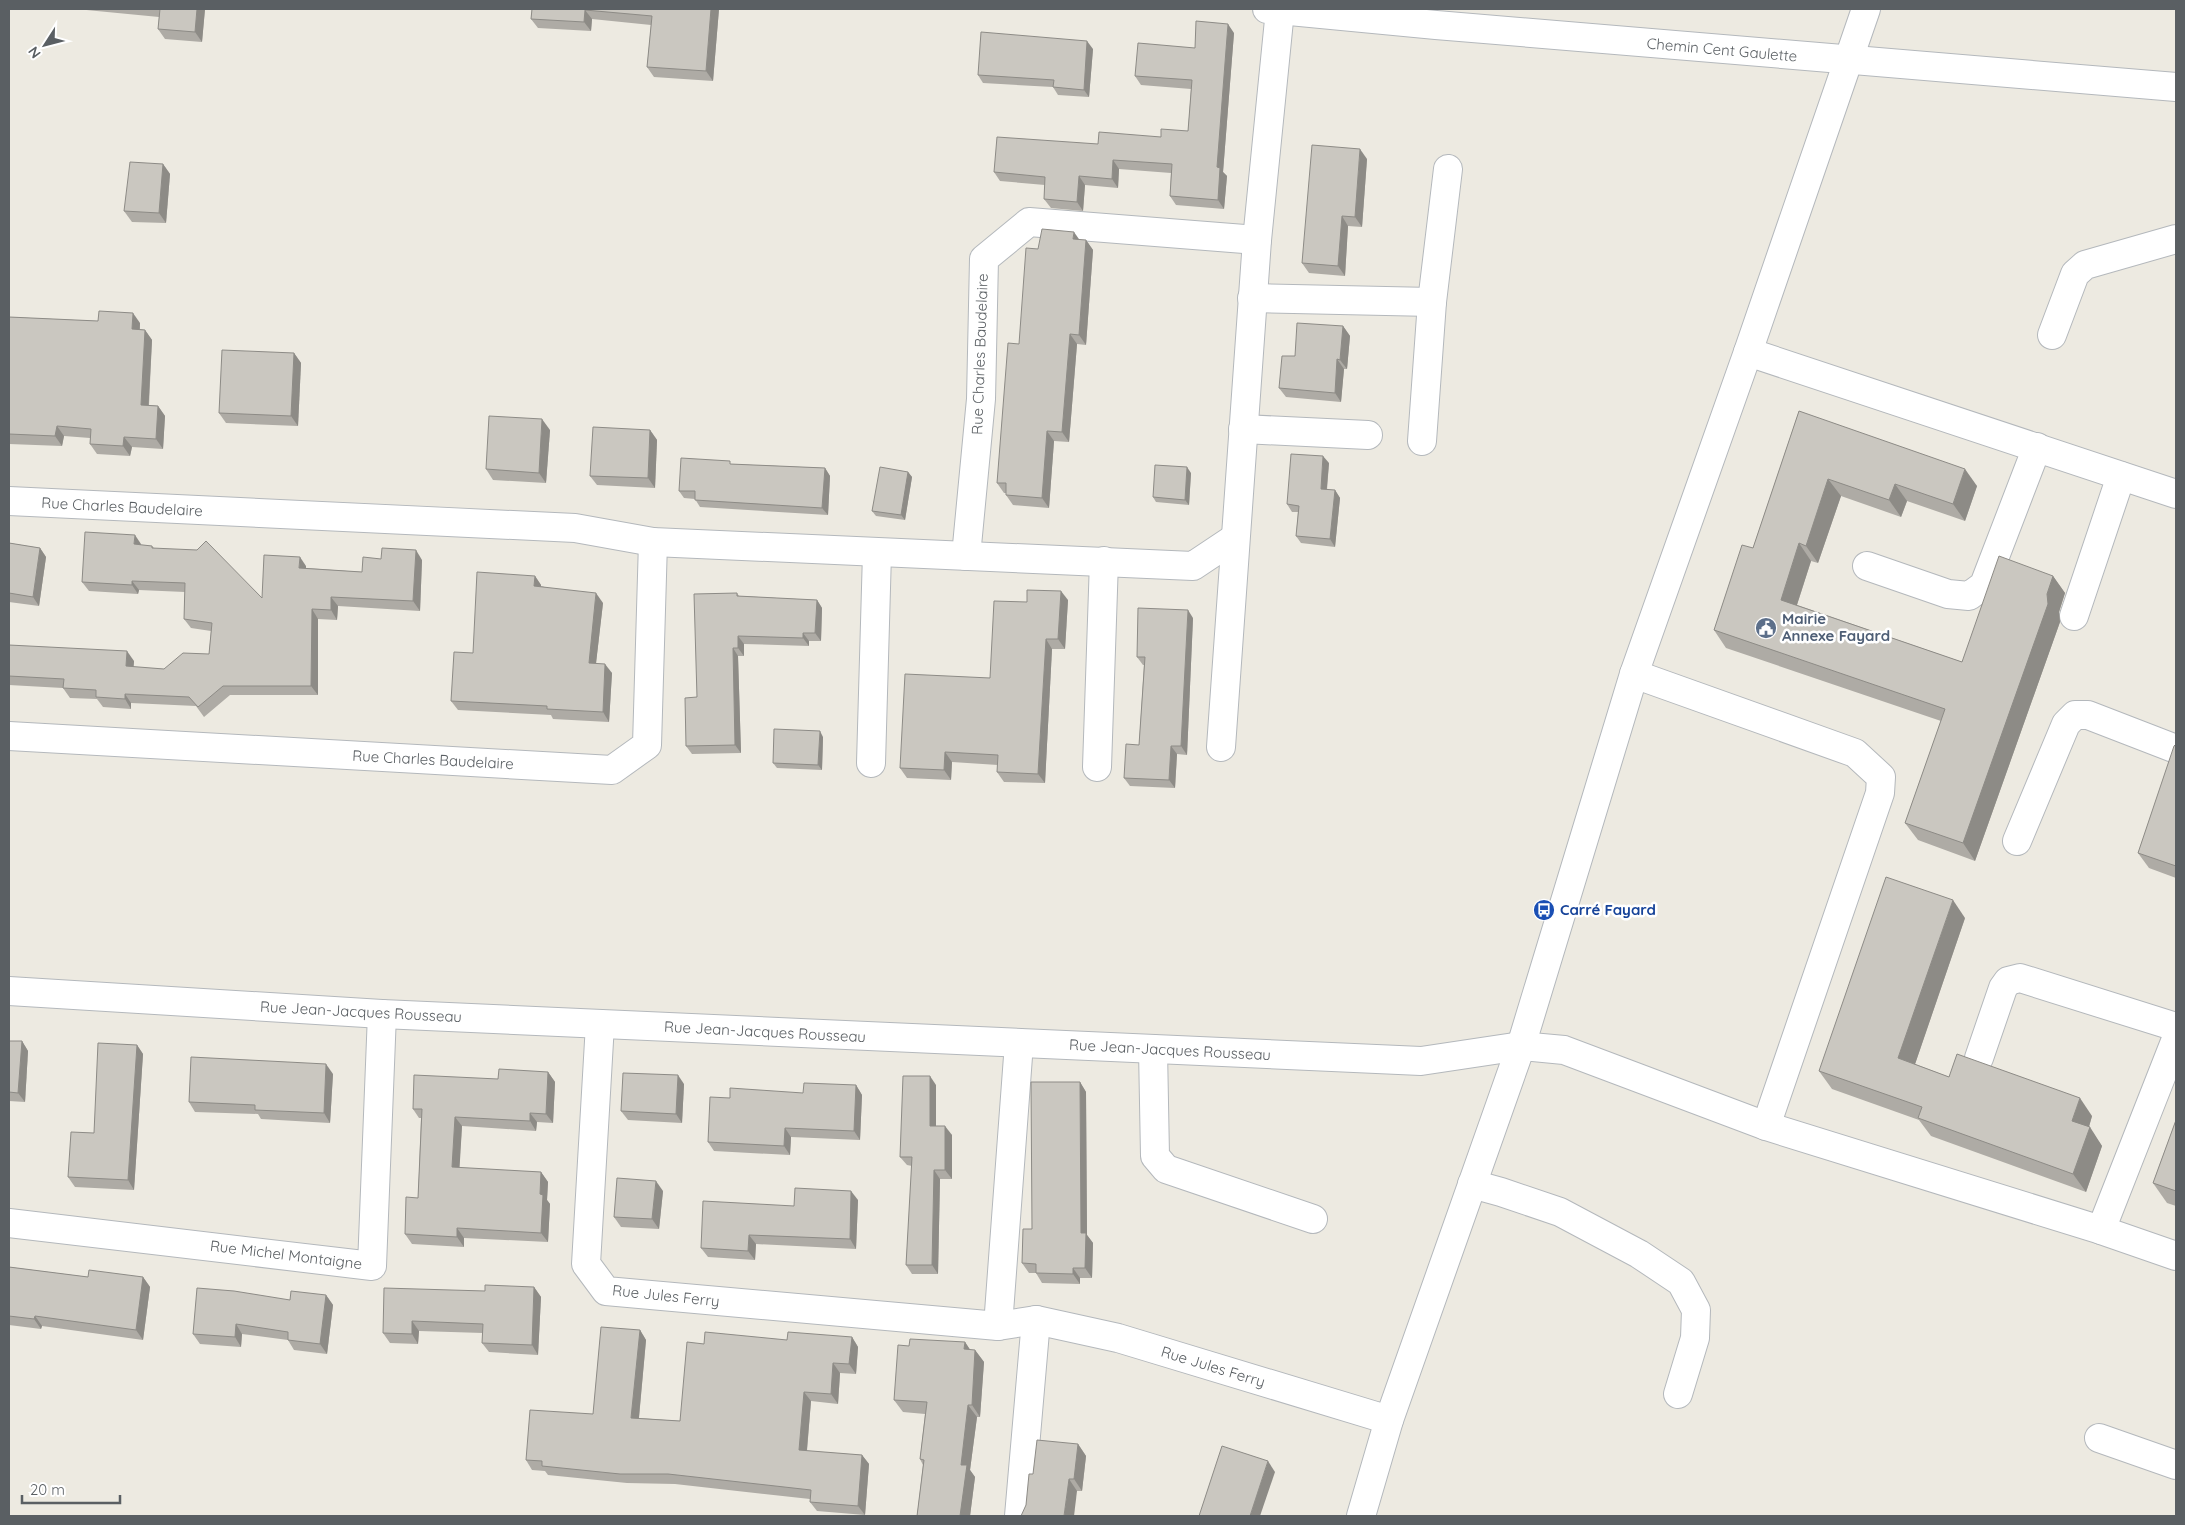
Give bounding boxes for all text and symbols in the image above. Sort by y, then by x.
north arrow [20,20,70,70]
street label: Chemin Cent Gaulette [1646,33,1798,66]
text: N [24,43,45,62]
street label: Rue Charles Baudelaire [967,273,992,435]
street label: Rue Charles Baudelaire [41,493,203,520]
place label: Mairie Annexe Fayard [1782,609,1890,645]
public building icon: Mairie Annexe Fayard [1754,616,1778,640]
street label: Rue Charles Baudelaire [352,746,514,773]
bus stop icon: Carré Fayard [1532,898,1556,922]
place label: Carré Fayard [1560,900,1656,919]
street label: Rue Jean-Jacques Rousseau [260,997,462,1026]
street label: Rue Jean-Jacques Rousseau [664,1017,866,1046]
street label: Rue Jean-Jacques Rousseau [1069,1035,1271,1064]
street label: Rue Michel Montaigne [209,1236,363,1273]
street label: Rue Jules Ferry [611,1280,721,1311]
street label: Rue Jules Ferry [1159,1342,1267,1391]
scale bar [22,1472,120,1504]
text: 20 m [30,1480,65,1499]

